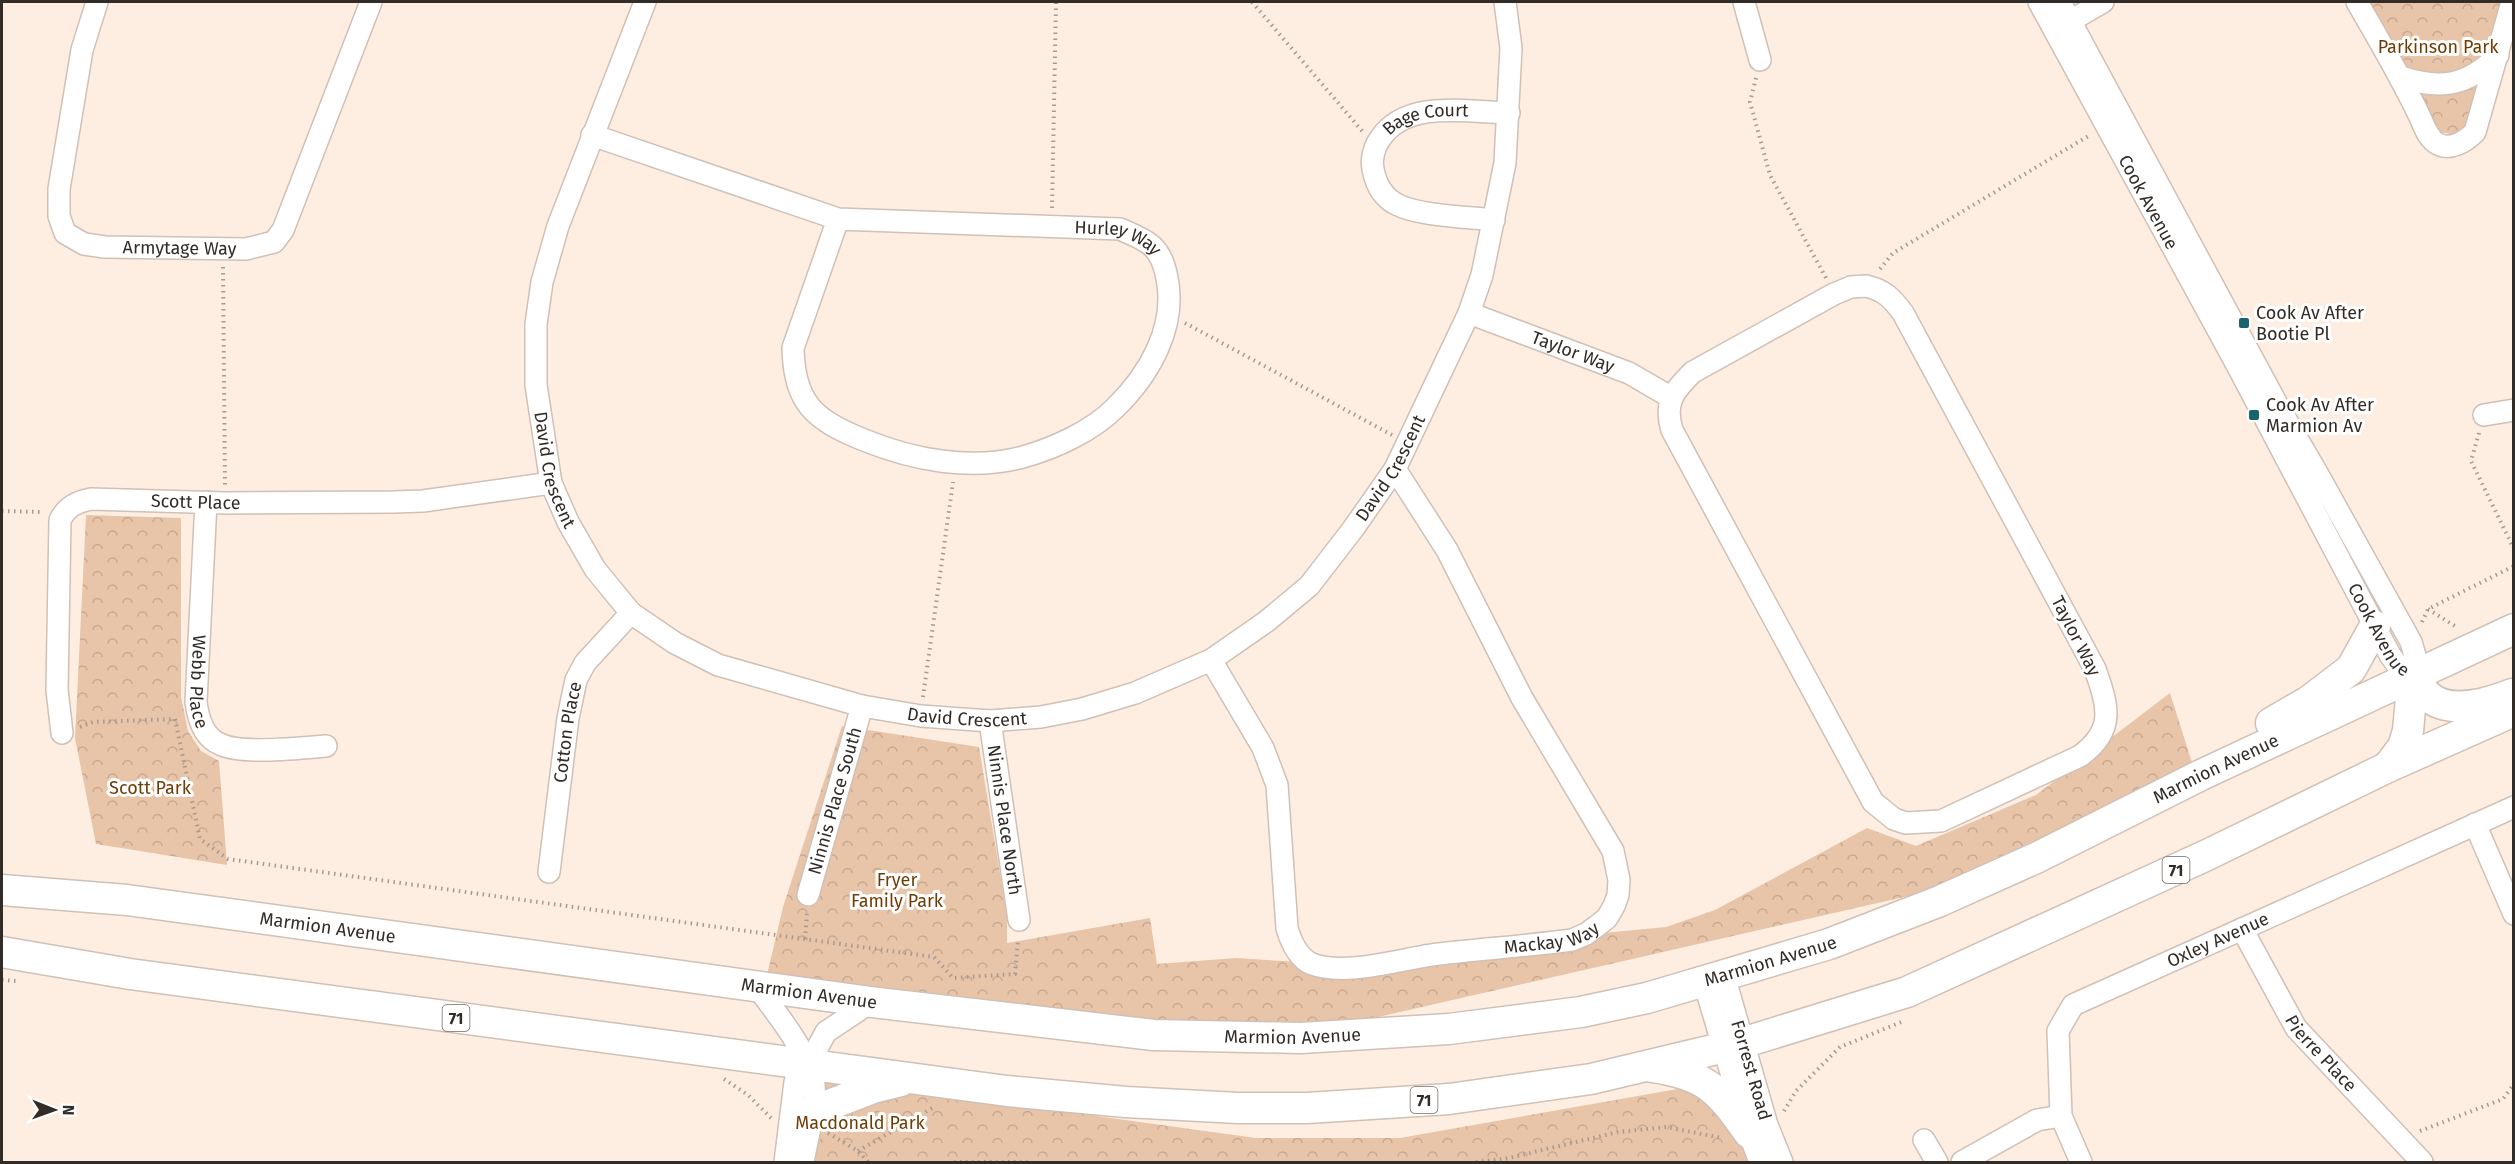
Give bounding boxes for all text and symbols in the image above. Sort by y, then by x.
park label: Parkinson Park [2378,36,2499,58]
street label: Bage Court [1378,99,1469,140]
street label: Cook Avenue [2113,151,2183,253]
street label: Hurley Way [1074,216,1167,260]
street label: Armytage Way [123,236,237,260]
place label: Cook Av After Bootie Pl [2256,302,2364,345]
marker: Cook Av After Bootie Pl [2237,316,2251,330]
street label: Taylor Way [1528,326,1618,378]
place label: Cook Av After Marmion Av [2266,394,2374,437]
marker: Cook Av After Marmion Av [2247,408,2261,422]
street label: David Crescent [529,410,580,533]
street label: David Crescent [1351,411,1430,526]
street label: Scott Place [150,490,241,514]
street label: Cook Avenue [2343,579,2414,681]
street label: Taylor Way [2046,592,2106,680]
street label: Webb Place [185,634,213,732]
street label: Cotton Place [549,680,586,784]
street label: David Crescent [906,703,1028,732]
street label: Ninnis Place South [803,724,866,877]
street label: Marmion Avenue [2149,729,2282,808]
street label: Ninnis Place North [983,743,1026,897]
park label: Scott Park [109,777,192,799]
road number: 71 [2162,857,2190,883]
park label: Fryer Family Park [851,869,944,912]
street label: Marmion Avenue [258,907,397,948]
street label: Oxley Avenue [2163,908,2272,972]
street label: Mackay Way [1503,917,1604,958]
street label: Marmion Avenue [1702,931,1840,991]
street label: Marmion Avenue [740,973,878,1014]
road number: 71 [442,1005,470,1031]
street label: Pierre Place [2280,1011,2361,1096]
street label: Forrest Road [1726,1018,1776,1123]
street label: Marmion Avenue [1224,1023,1362,1049]
north arrow [24,1080,84,1140]
road number: 71 [1410,1087,1438,1113]
text: N [59,1105,78,1116]
park label: Macdonald Park [795,1112,926,1134]

